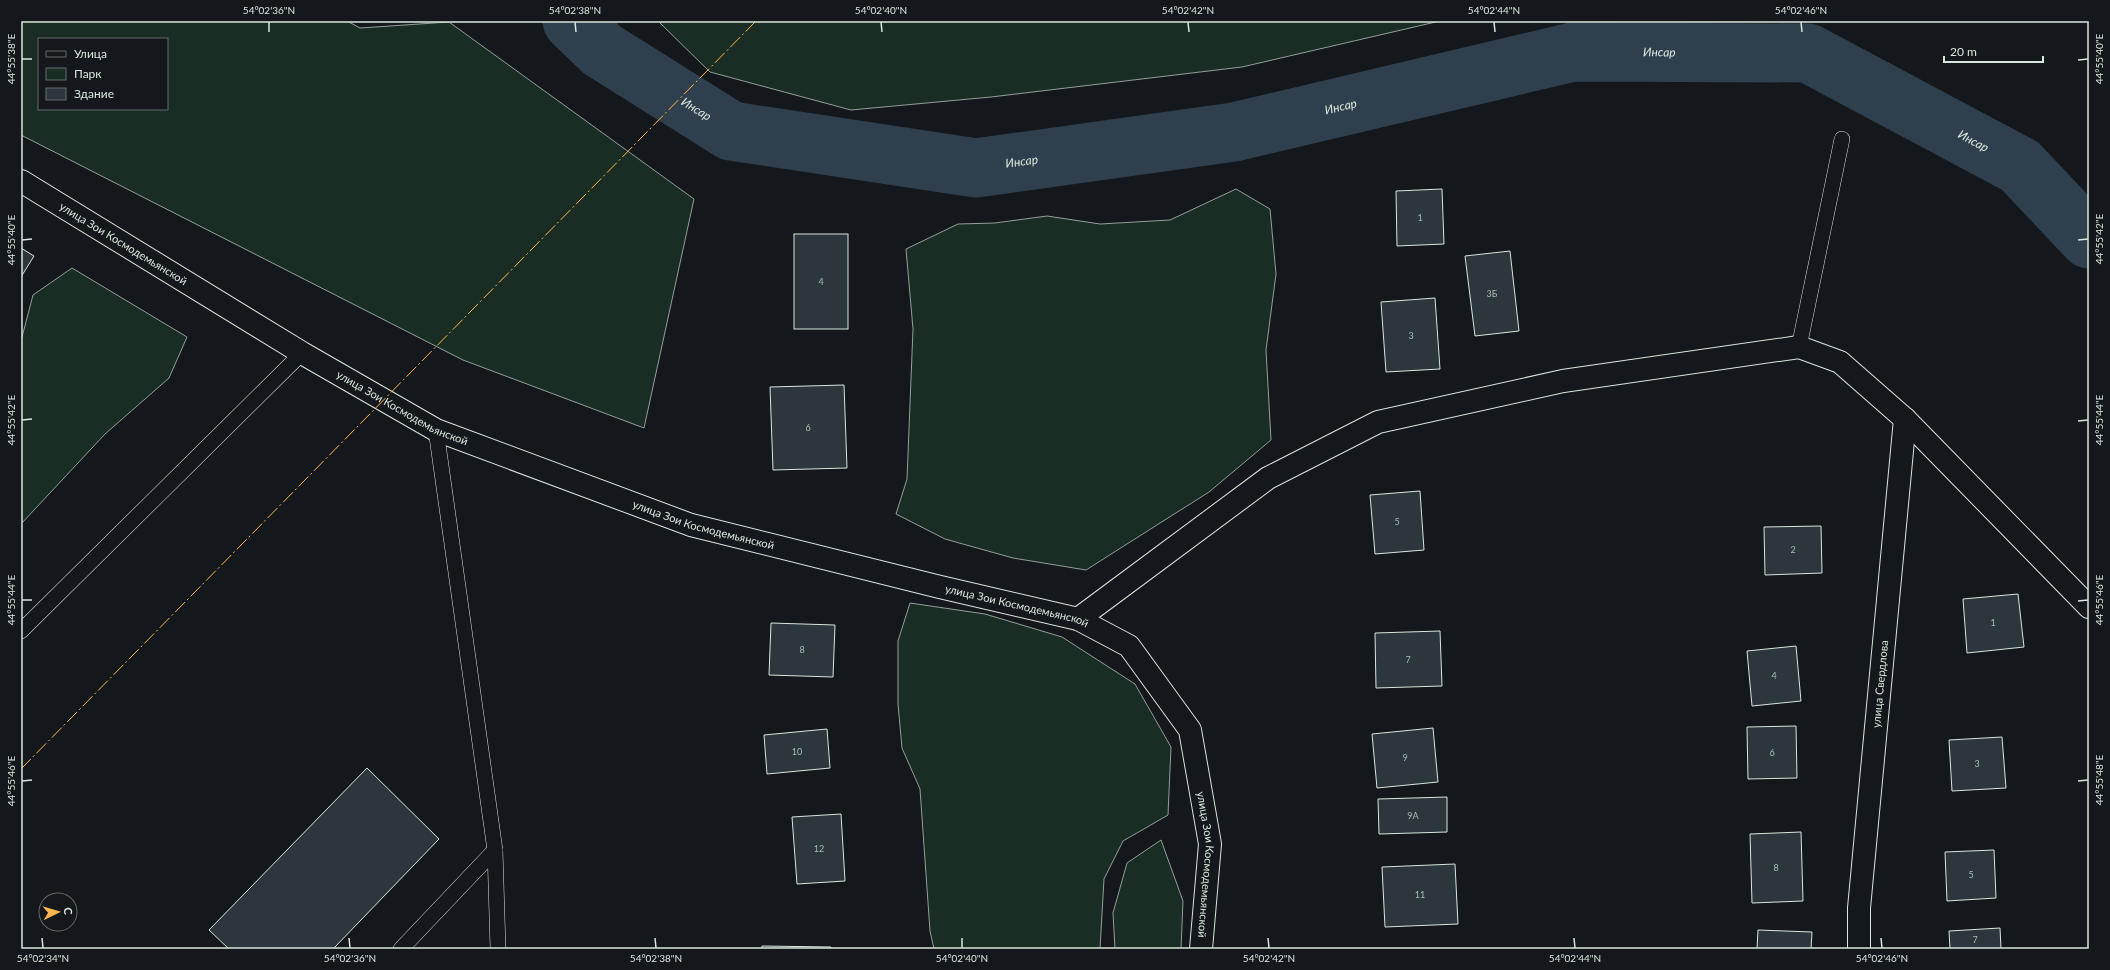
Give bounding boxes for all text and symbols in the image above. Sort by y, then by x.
text: 54°02'36"N [243,4,295,16]
text: 54°02'38"N [549,4,601,16]
text: 54°02'40"N [855,4,907,16]
text: 54°02'42"N [1162,4,1214,16]
text: 54°02'44"N [1468,4,1520,16]
text: 54°02'46"N [1775,4,1827,16]
text: 44°55'38"E [5,34,17,84]
text: 44°55'40"E [2093,34,2105,84]
legend [38,38,168,110]
scale bar [1944,38,2043,64]
water label: Инсар [1643,44,1676,59]
text: 20 m [1950,44,1977,59]
text: Улица [74,46,107,61]
text: Парк [74,66,102,81]
text: Здание [74,86,114,101]
water label: Инсар [679,94,714,124]
water label: Инсар [1323,95,1358,117]
water label: Инсар [1956,126,1992,155]
water label: Инсар [1004,151,1039,171]
street label: улица Зои Космодемьянской [57,199,190,287]
house number: 1 [1417,212,1423,223]
text: 44°55'42"E [2093,214,2105,264]
text: 44°55'40"E [5,215,17,265]
house number: 4 [818,276,824,287]
house number: 3Б [1487,288,1498,299]
house number: 3 [1408,330,1414,341]
street label: улица Зои Космодемьянской [334,367,470,447]
text: 44°55'42"E [5,395,17,445]
text: 44°55'44"E [2093,395,2105,445]
house number: 6 [805,422,811,433]
street label: улица Зои Космодемьянской [631,497,776,551]
house number: 5 [1394,516,1400,527]
house number: 2 [1790,544,1796,555]
text: 44°55'44"E [5,575,17,625]
text: 44°55'46"E [2093,575,2105,625]
street label: улица Зои Космодемьянской [944,581,1091,630]
house number: 1 [1990,617,1996,628]
street label: улица Свердлова [1869,640,1890,728]
house number: 8 [799,644,805,655]
house number: 7 [1405,654,1411,665]
house number: 4 [1771,670,1777,681]
house number: 10 [792,746,802,757]
house number: 6 [1769,747,1775,758]
house number: 9 [1402,752,1408,763]
text: 44°55'48"E [2093,755,2105,805]
text: 44°55'46"E [5,756,17,806]
house number: 3 [1974,758,1980,769]
street label: улица Зои Космодемьянской [1195,790,1217,938]
house number: 9А [1407,810,1420,821]
house number: 12 [814,843,824,854]
house number: 8 [1773,862,1779,873]
house number: 5 [1968,869,1974,880]
house number: 11 [1415,889,1425,900]
north arrow [38,892,78,932]
text: С [62,907,75,916]
house number: 7 [1972,934,1978,945]
text: 54°02'34"N [17,952,69,964]
text: 54°02'36"N [324,952,376,964]
text: 54°02'38"N [630,952,682,964]
text: 54°02'40"N [936,952,988,964]
text: 54°02'42"N [1243,952,1295,964]
text: 54°02'44"N [1549,952,1601,964]
text: 54°02'46"N [1856,952,1908,964]

